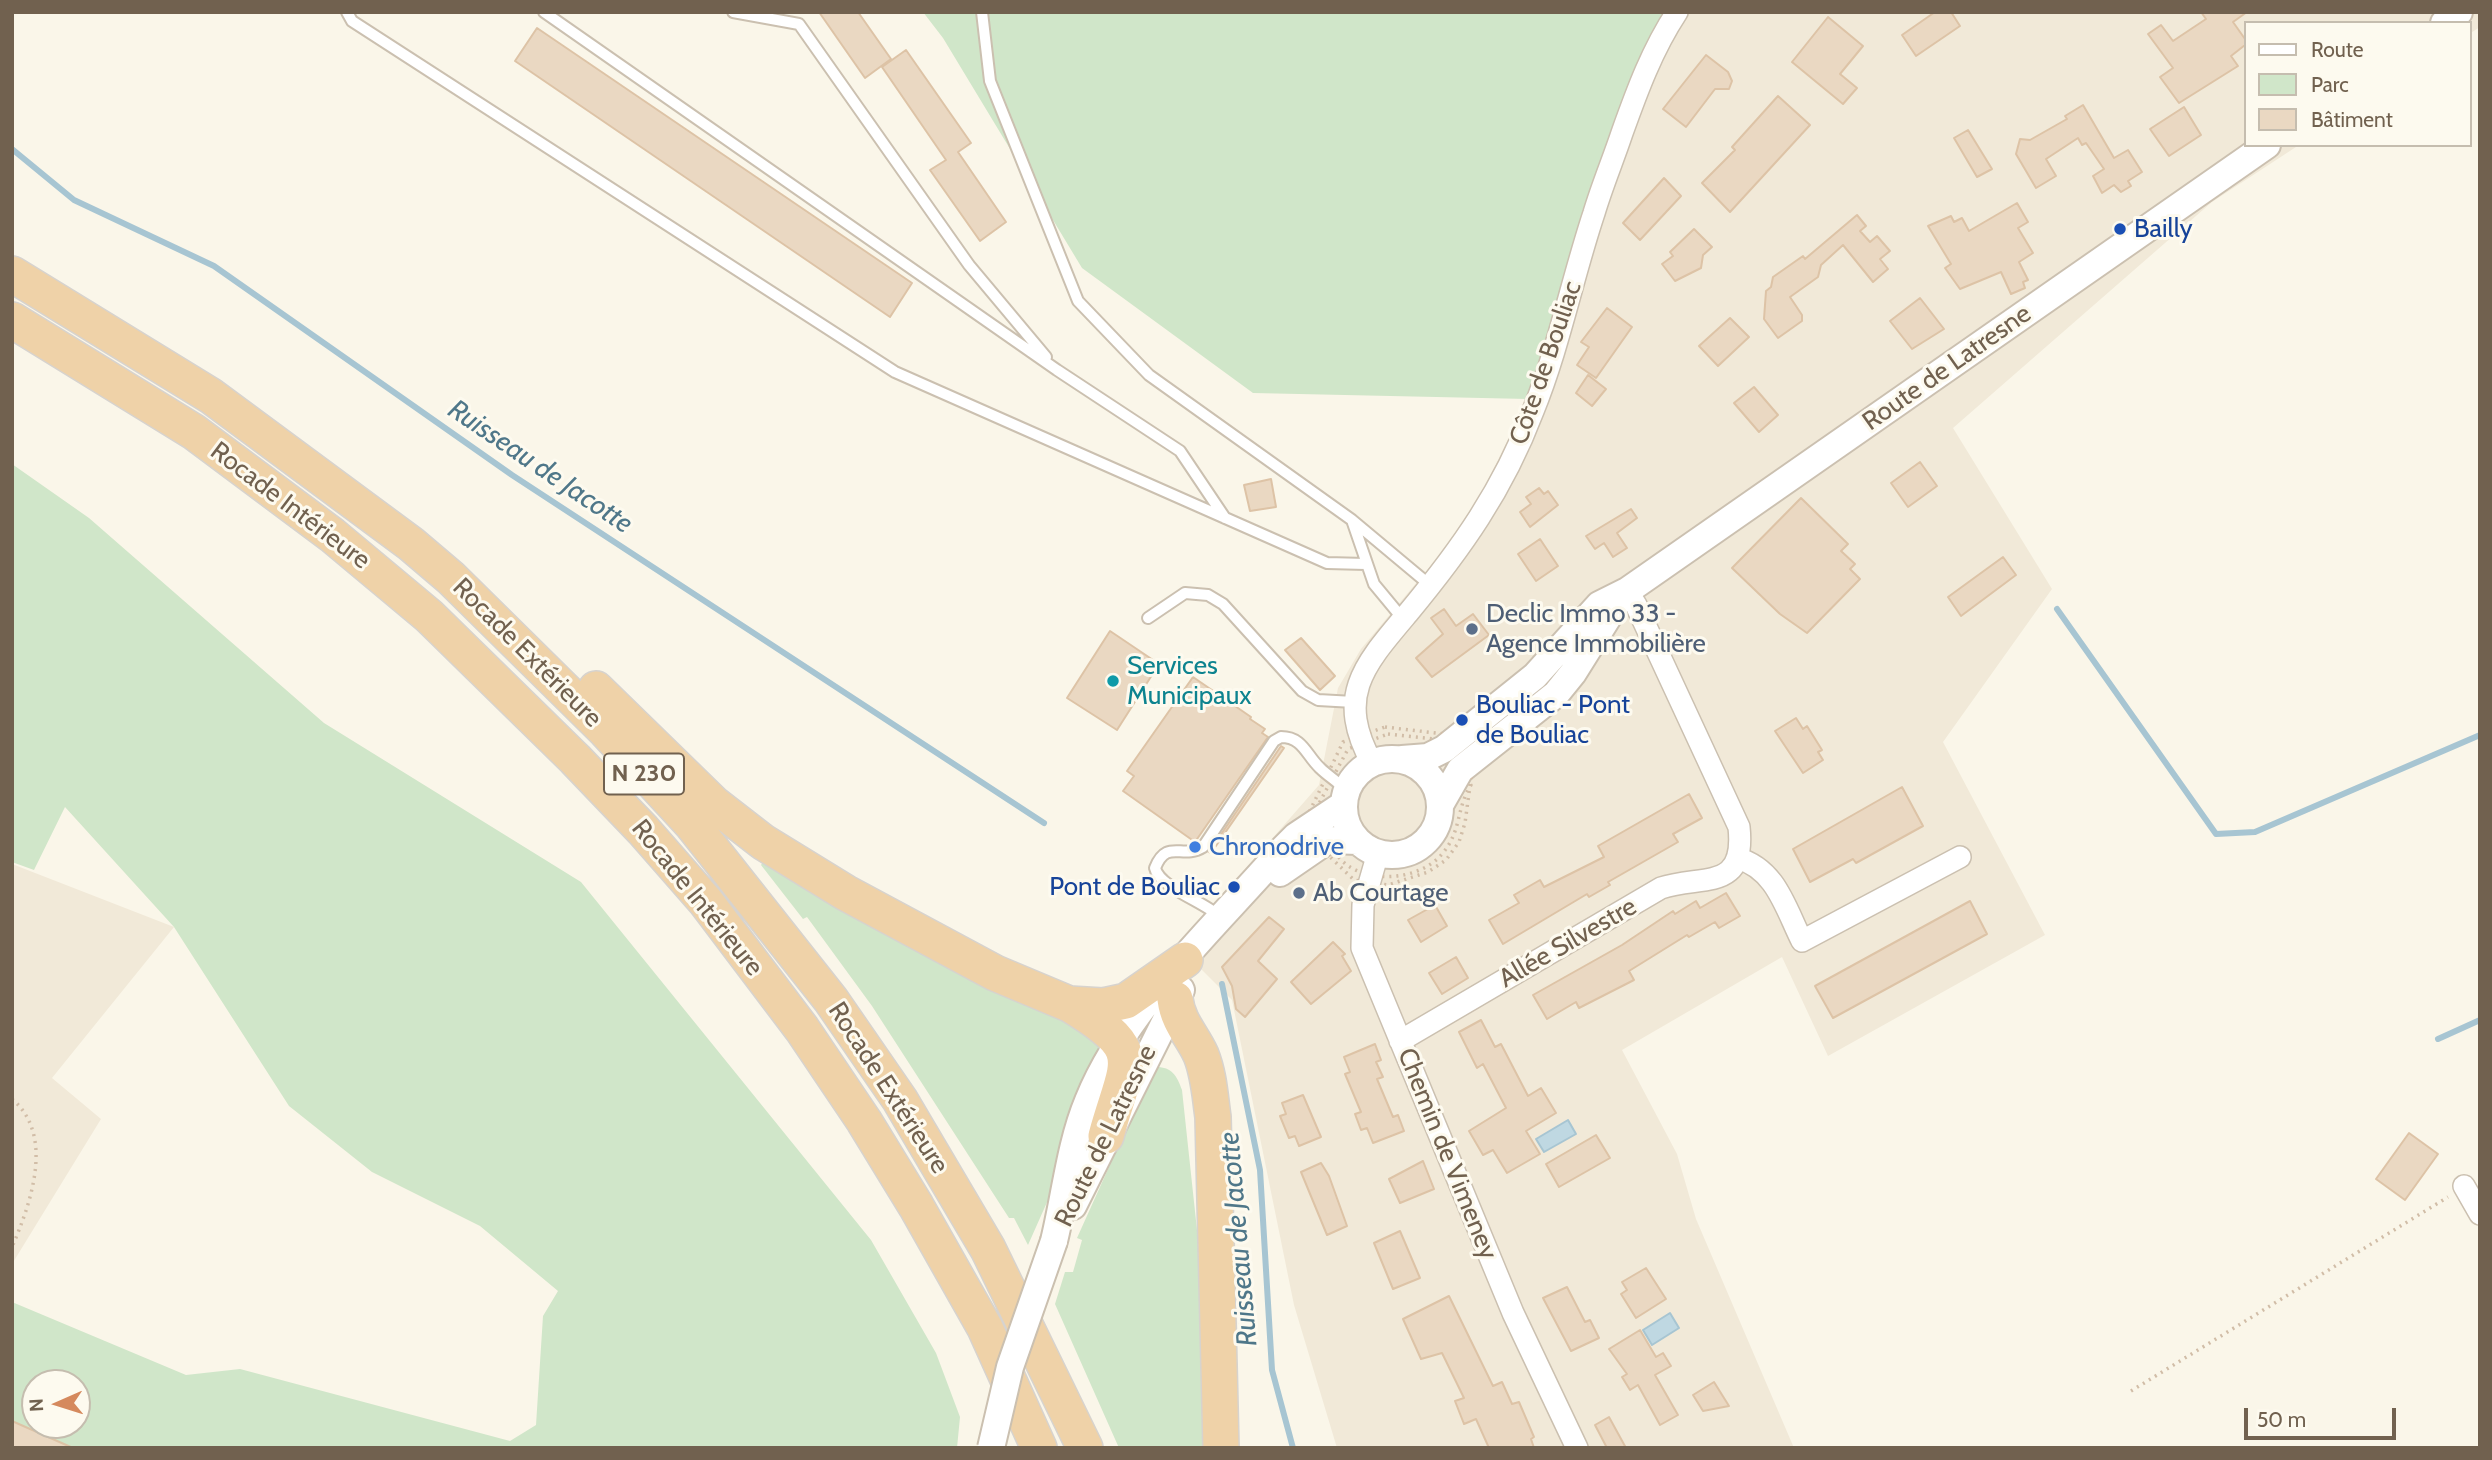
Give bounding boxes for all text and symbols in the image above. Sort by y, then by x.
legend [2244,21,2471,147]
text: Route [2311,37,2364,62]
text: Parc [2311,72,2349,97]
text: Bâtiment [2311,107,2393,132]
place label: Bailly [2134,213,2193,245]
marker: Bailly [2112,221,2128,237]
street label: Côte de Bouliac [1503,277,1589,449]
street label: Route de Latresne [1857,298,2037,438]
water label: Ruisseau de Jacotte [441,393,639,541]
street label: Rocade Intérieure [204,436,376,576]
street label: Rocade Extérieure [446,572,608,734]
place label: Declic Immo 33 - Agence Immobilière [1486,598,1706,660]
marker: Declic Immo 33 - Agence Immobilière [1464,621,1480,637]
place label: Services Municipaux [1127,650,1252,712]
marker: Services Municipaux [1105,673,1121,689]
place label: Bouliac - Pont de Bouliac [1476,689,1630,750]
marker: Bouliac - Pont de Bouliac [1454,712,1470,728]
road number: N 230 [604,754,684,794]
street label: Rocade Intérieure [624,814,770,982]
place label: Chronodrive [1209,831,1344,863]
marker: Chronodrive [1187,839,1203,855]
place label: Pont de Bouliac [1049,871,1220,903]
place label: Ab Courtage [1313,877,1449,909]
marker: Pont de Bouliac [1226,879,1242,895]
marker: Ab Courtage [1291,885,1307,901]
street label: Allée Silvestre [1494,891,1642,995]
street label: Rocade Extérieure [821,997,955,1179]
street label: Route de Latresne [1049,1040,1163,1232]
street label: Chemin de Vimeney [1390,1044,1504,1264]
water label: Ruisseau de Jacotte [1213,1130,1265,1348]
north arrow [21,1369,91,1439]
scale bar [2247,1394,2399,1438]
text: N [25,1398,48,1412]
text: 50 m [2257,1407,2306,1432]

